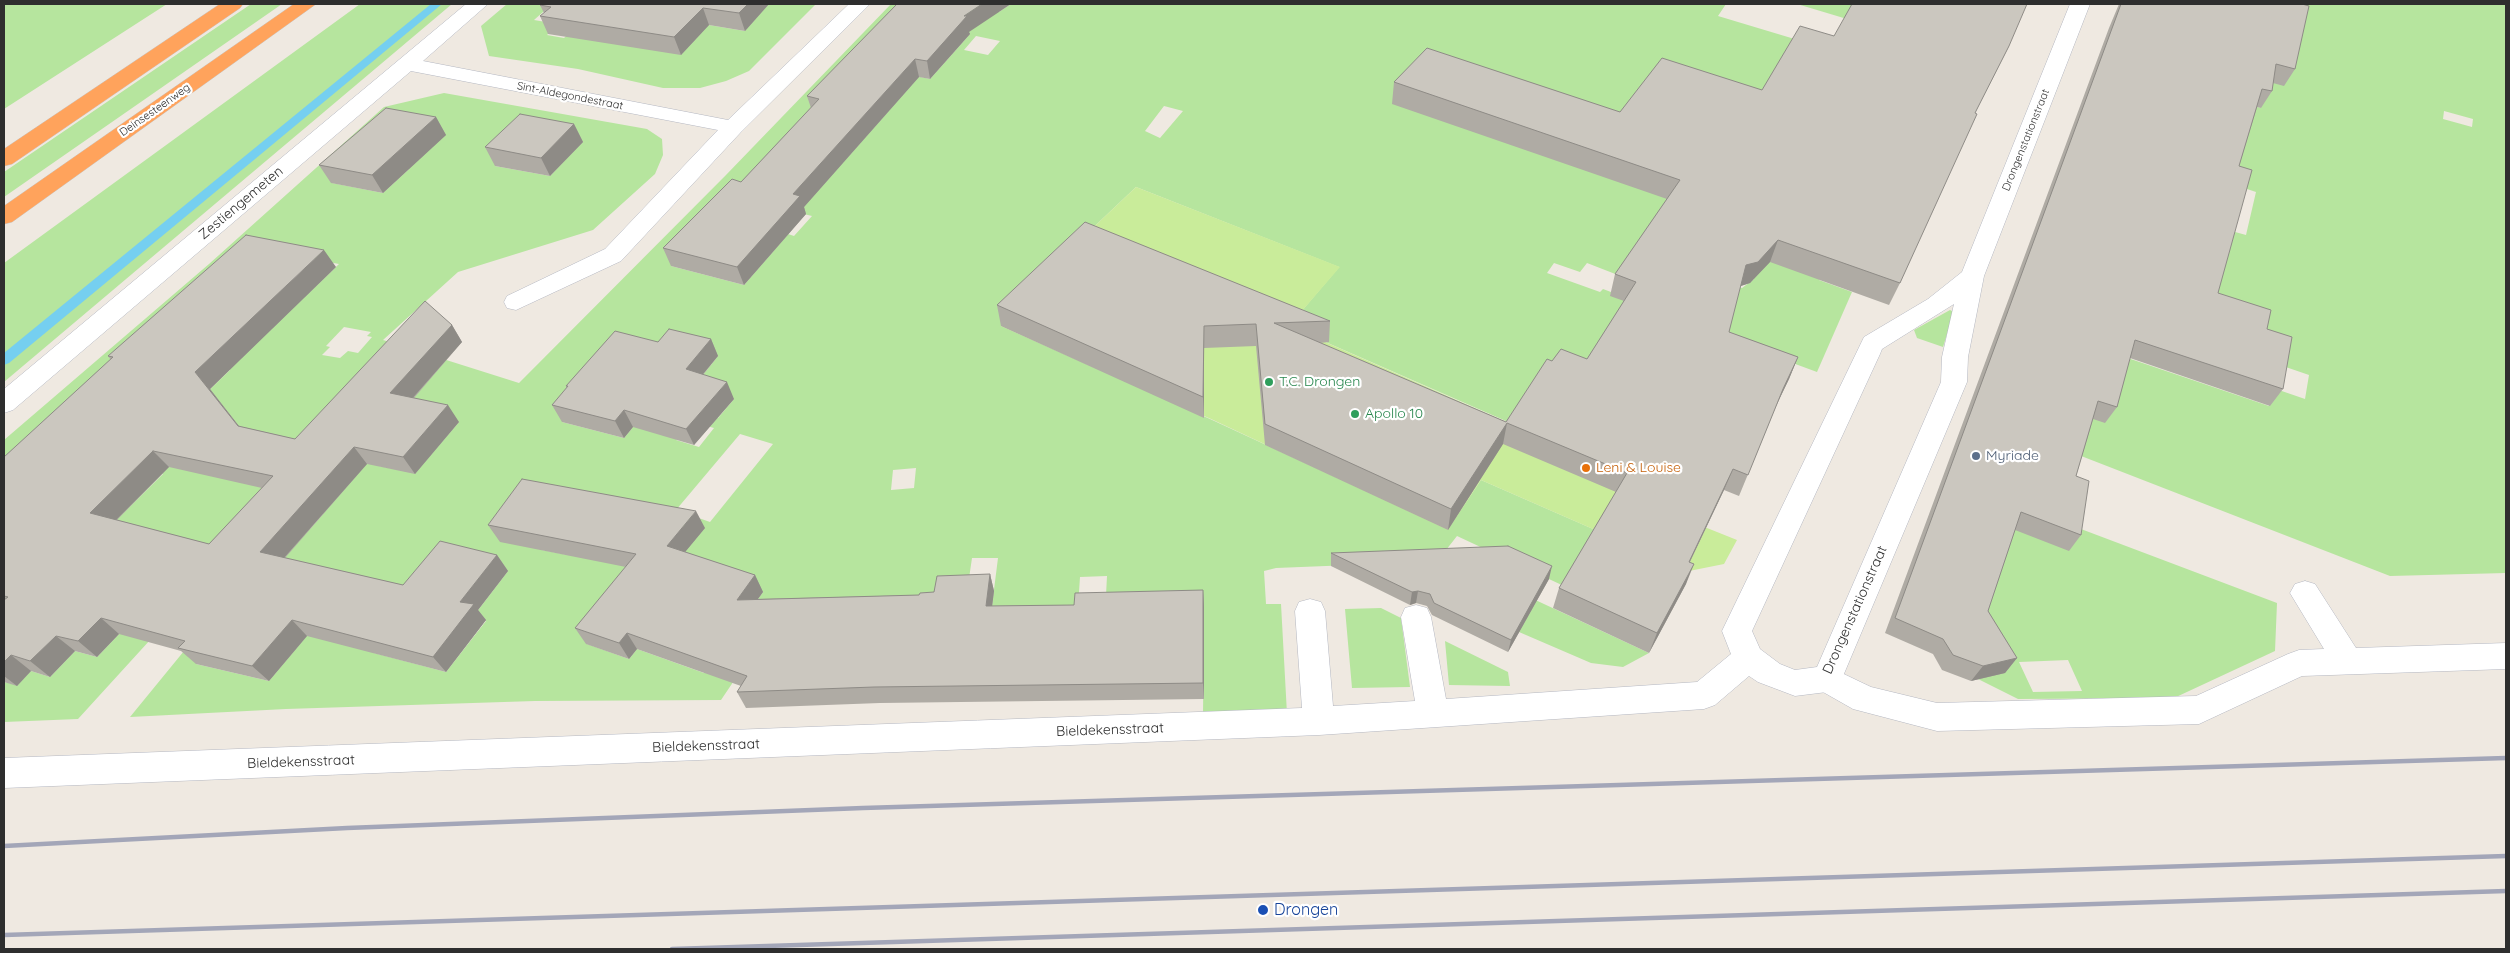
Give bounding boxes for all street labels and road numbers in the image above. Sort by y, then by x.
street label: Sint-Aldegondestraat [516,79,624,113]
street label: Deinsesteenweg [117,81,193,139]
street label: Drongenstationstraat [1999,87,2053,193]
street label: Zestiengemeten [195,163,287,243]
street label: Drongenstationstraat [1819,543,1891,677]
street label: Bieldekensstraat [1056,720,1164,740]
street label: Bieldekensstraat [652,736,760,756]
street label: Bieldekensstraat [247,752,355,772]

